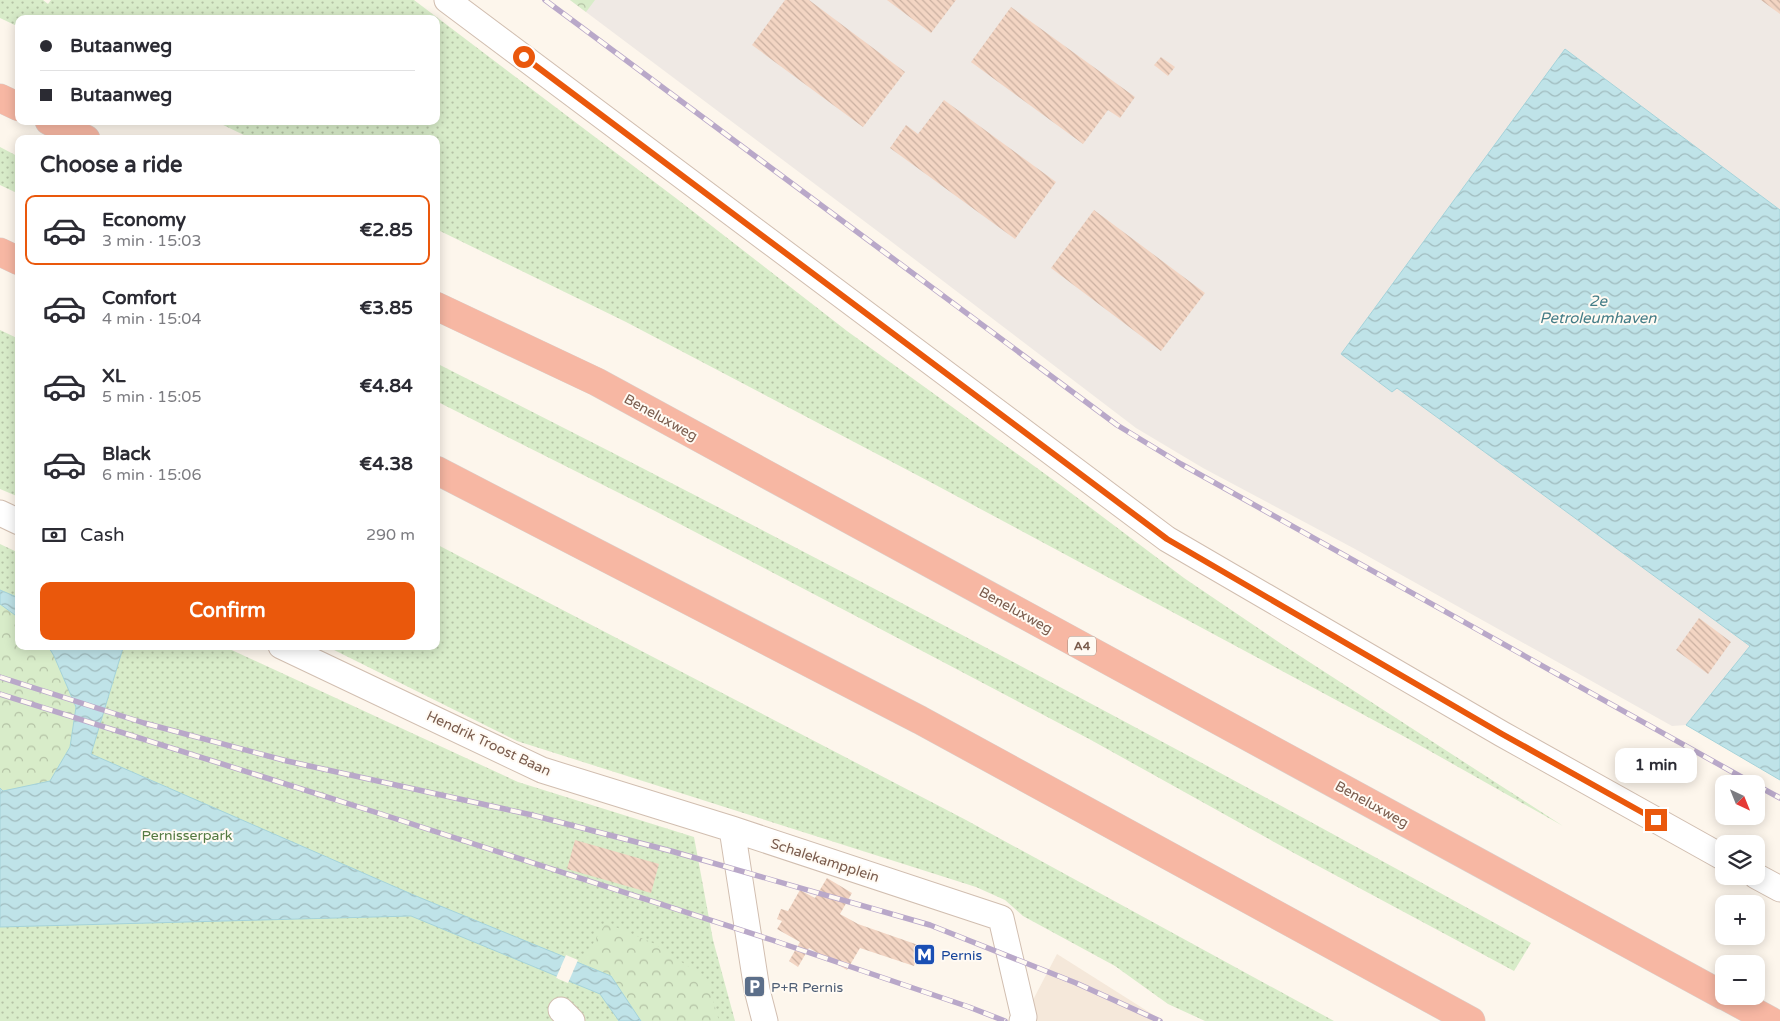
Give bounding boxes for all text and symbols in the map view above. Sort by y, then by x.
text: Butaanweg [70,35,172,57]
route start [513,46,535,68]
text: Butaanweg [70,84,172,106]
text: Choose a ride [40,152,183,178]
icon: car [42,208,87,253]
text: Economy [102,209,186,231]
text: €2.85 [359,219,413,241]
text: 3 min · 15:03 [102,231,201,251]
icon: car [42,286,87,331]
text: Comfort [102,287,176,309]
water label: 2e Petroleumhaven [1540,292,1657,327]
text: €3.85 [359,297,413,319]
text: 4 min · 15:04 [102,309,201,329]
icon: car [42,364,87,409]
text: XL [102,365,126,387]
text: €4.84 [359,375,413,397]
text: 5 min · 15:05 [102,387,201,407]
street label: Beneluxweg [621,390,700,445]
icon: car [42,442,87,487]
text: Black [102,443,151,465]
text: €4.38 [359,453,413,475]
text: 6 min · 15:06 [102,465,201,485]
icon: cash [40,521,68,549]
text: Cash [80,524,125,546]
text: 290 m [366,525,415,545]
button: Confirm [40,582,415,640]
street label: Beneluxweg [976,583,1055,638]
road number: A4 [1068,636,1096,656]
street label: Hendrik Troost Baan [424,707,554,780]
callout: 1 min [1615,748,1697,782]
text: 1 min [1635,755,1677,775]
north arrow [1715,775,1765,825]
map controls [1715,775,1765,1005]
street label: Beneluxweg [1332,777,1411,832]
route end [1645,809,1667,831]
park label: Pernisserpark [142,827,233,844]
street label: Schalekampplein [768,835,881,886]
button: layers [1715,835,1765,885]
button: + [1715,895,1765,945]
metro station icon: Pernis [913,943,937,967]
place label: Pernis [941,947,983,964]
button: − [1715,955,1765,1005]
parking icon: P+R Pernis [743,975,767,999]
place label: P+R Pernis [771,979,843,996]

